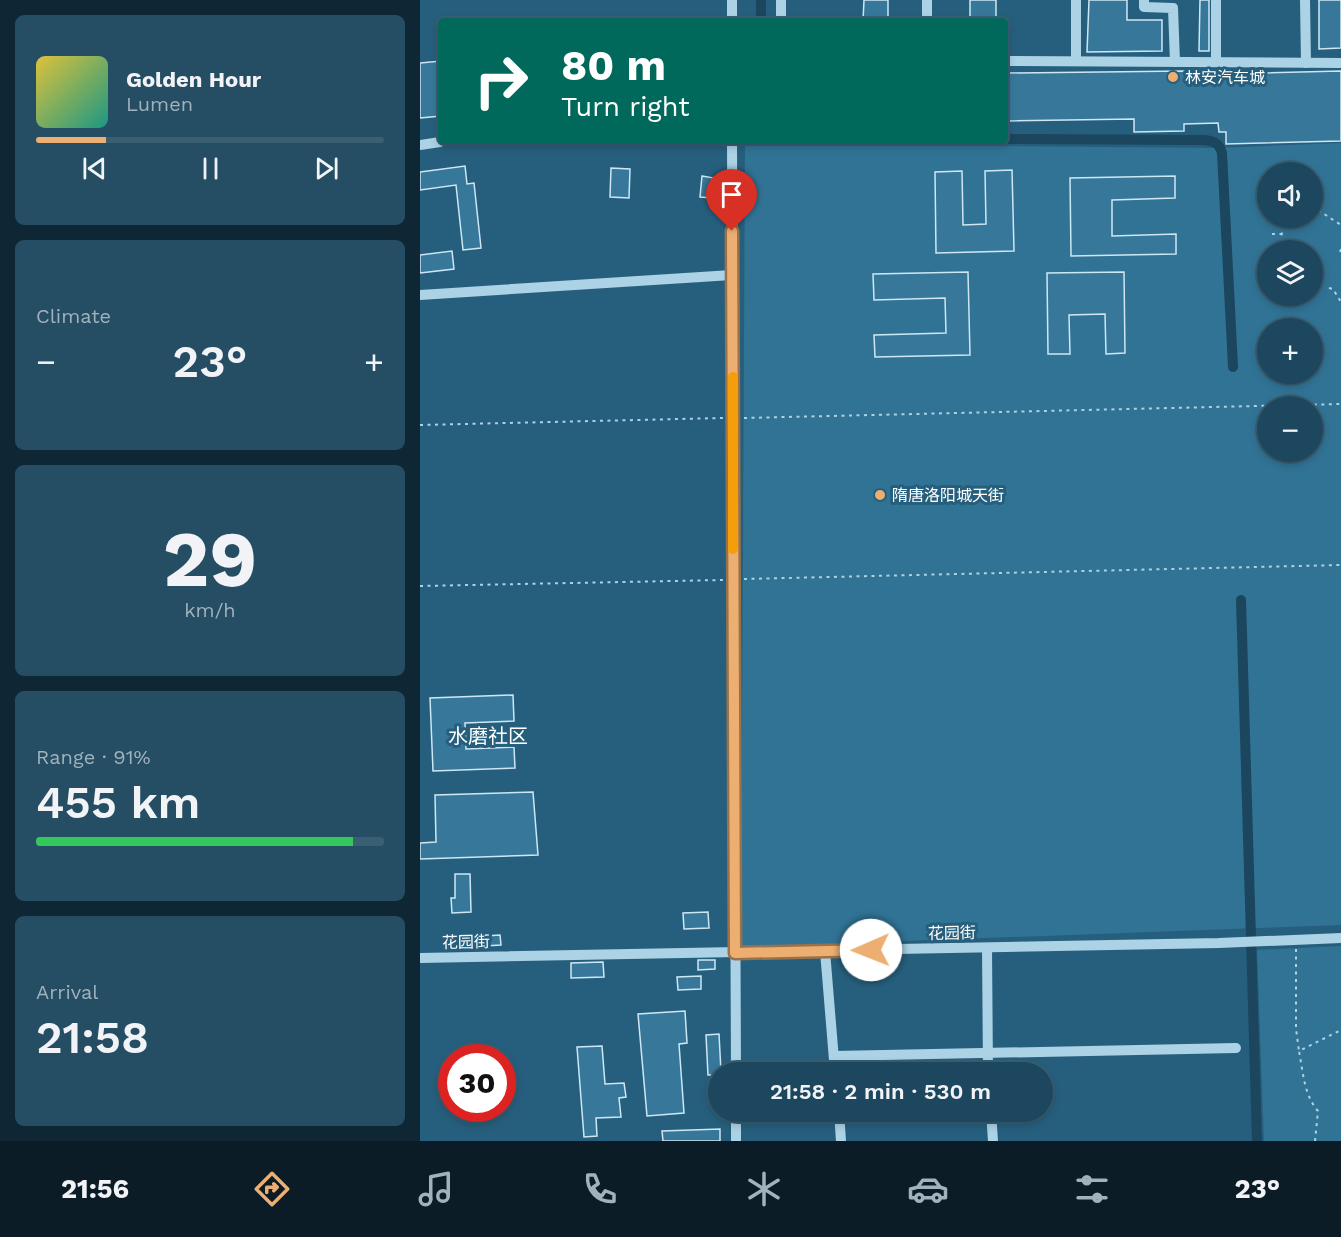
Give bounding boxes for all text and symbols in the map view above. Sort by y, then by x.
text: 80 m [561,41,666,90]
icon: right [462,42,540,120]
text: Golden Hour [126,67,261,92]
place label: 林安汽车城 [1185,68,1265,87]
marker: 林安汽车城 [1166,70,1180,84]
text: Turn right [561,91,690,123]
text: Lumen [126,92,193,116]
icon: previous [78,152,111,185]
icon: pause [194,152,227,185]
icon: next [310,152,343,185]
map controls [1257,162,1323,462]
button: sound [1257,162,1323,228]
pin [706,169,757,231]
icon: arrive [715,178,748,211]
button: layers [1257,240,1323,306]
text: Climate [36,304,111,328]
button: + [1257,318,1323,384]
text: 23° [173,335,247,388]
text: − [36,342,56,381]
text: + [364,342,384,381]
button: − [1257,396,1323,462]
place label: 隋唐洛阳城天街 [892,486,1004,505]
marker: 隋唐洛阳城天街 [873,488,887,502]
text: 29 [163,513,257,605]
text: km/h [184,598,236,622]
district label: 水磨社区 [448,724,528,748]
text: Range · 91% [36,745,151,769]
text: 455 km [36,776,200,829]
position arrow [839,918,903,982]
street label: 花园街 [928,923,976,943]
street label: 花园街 [442,932,490,952]
text: Arrival [36,980,98,1004]
text: 21:58 [36,1011,149,1064]
speed limit sign: 30 [438,1044,516,1122]
text: 21:58 · 2 min · 530 m [770,1079,991,1104]
icon: directions [251,1168,293,1210]
icon: music [415,1168,457,1210]
icon: phone [579,1168,621,1210]
icon: climate [743,1168,785,1210]
icon: car [907,1168,949,1210]
icon: filters [1071,1168,1113,1210]
text: 21:56 [61,1173,129,1205]
text: 23° [1235,1173,1280,1205]

